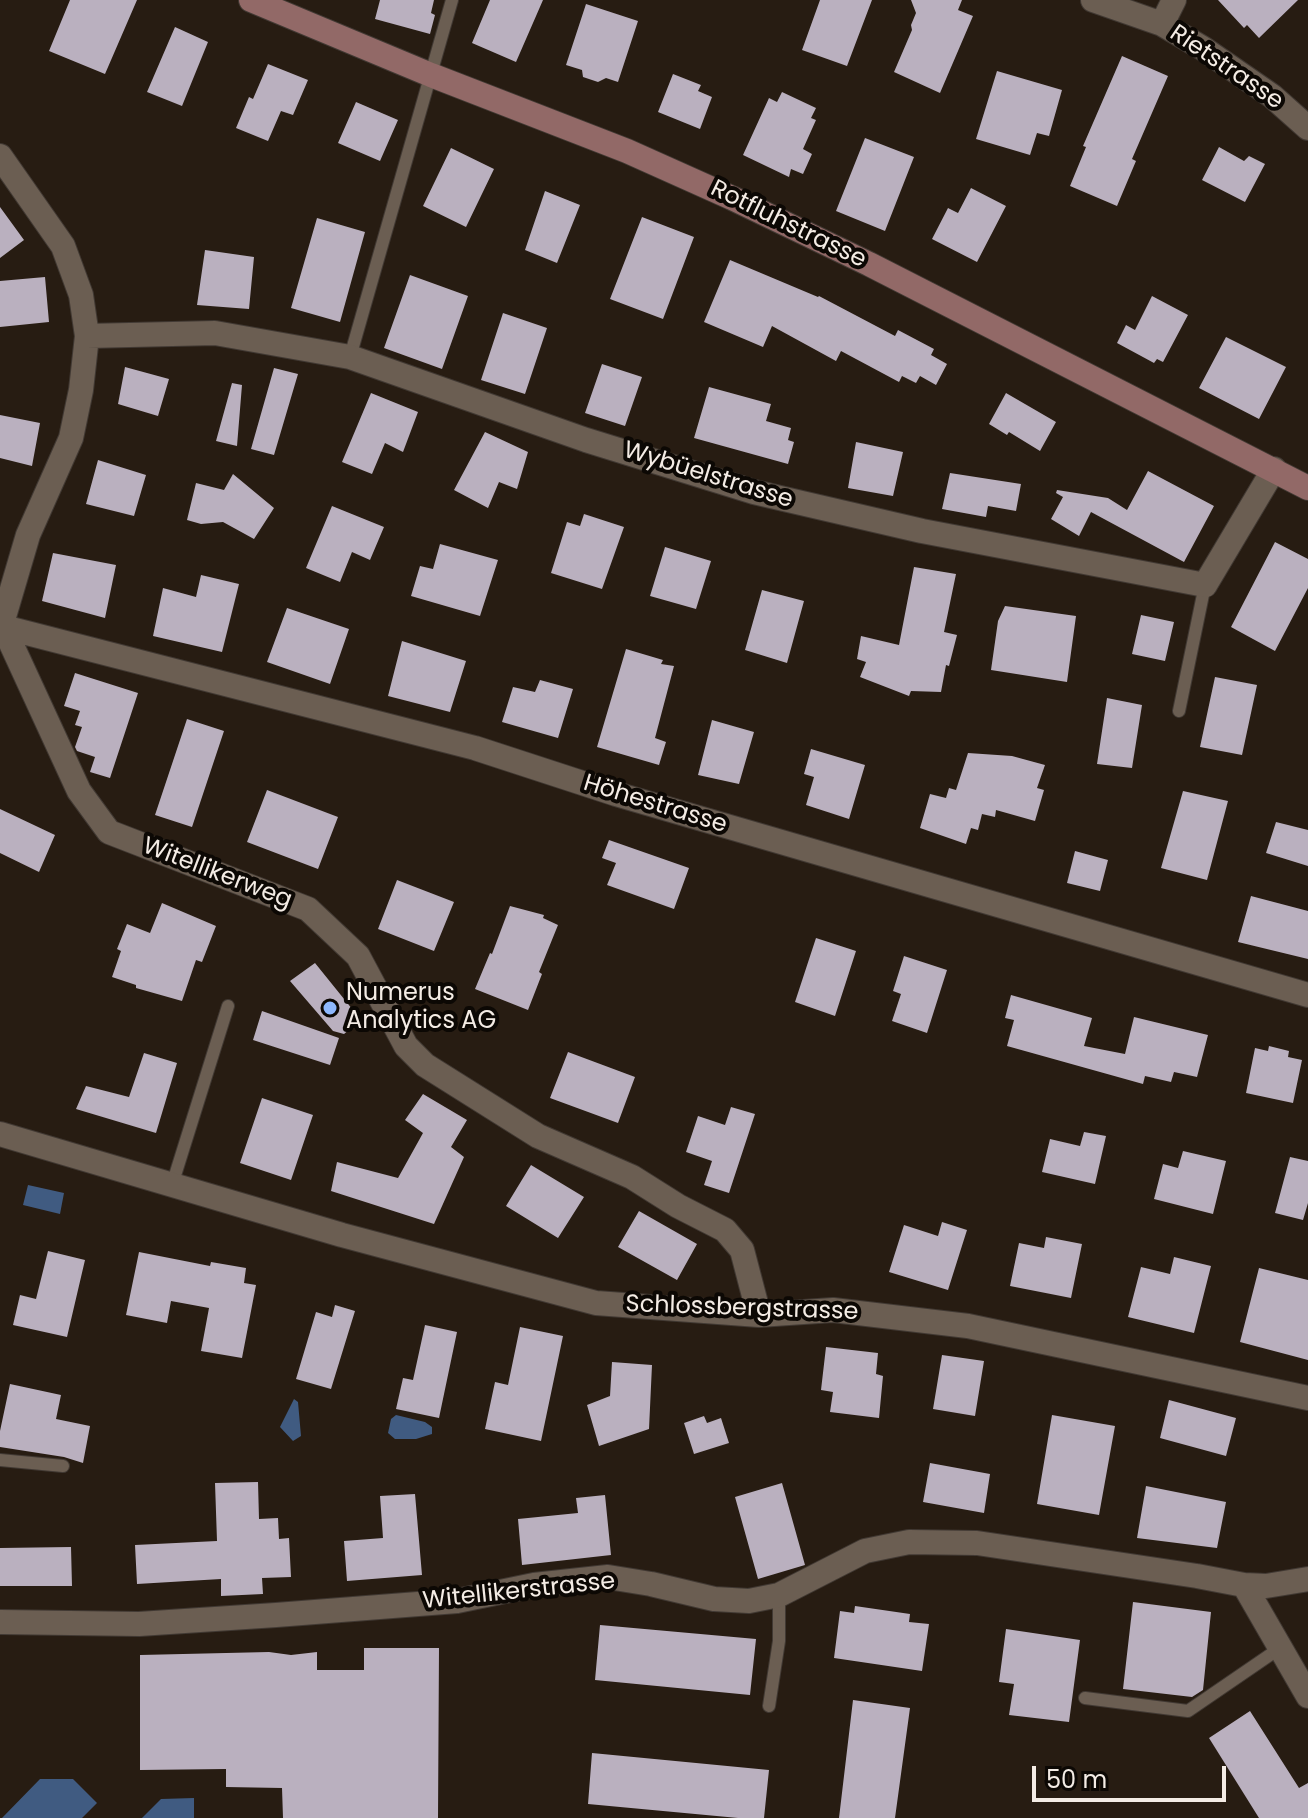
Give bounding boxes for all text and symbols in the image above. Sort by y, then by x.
street label: Rietstrasse [1164,20,1288,116]
street label: Rotfluhstrasse [705,175,871,275]
street label: Wybüelstrasse [620,437,796,515]
street label: Höhestrasse [580,770,730,840]
street label: Witellikerweg [138,832,296,916]
place label: Numerus Analytics AG [346,980,496,1036]
marker: Numerus Analytics AG [321,999,339,1017]
street label: Schlossbergstrasse [625,1291,859,1327]
street label: Witellikerstrasse [421,1568,617,1616]
scale bar [1036,1750,1230,1800]
text: 50 m [1046,1763,1107,1796]

